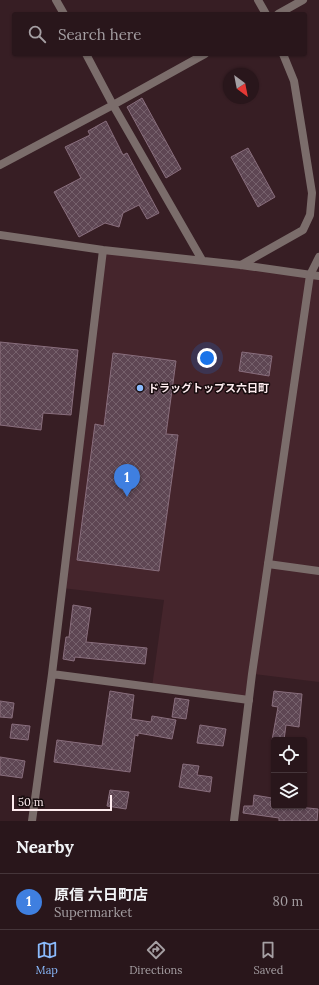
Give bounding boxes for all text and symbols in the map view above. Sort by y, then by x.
search box [12,12,307,56]
icon: search [26,23,48,45]
text: Search here [58,25,141,44]
north arrow [223,68,259,104]
your location [197,348,217,368]
place label: ドラッグトップス六日町 [148,381,269,395]
marker: ドラッグトップス六日町 [135,383,145,393]
pin: 1 [114,464,140,497]
map controls [271,737,307,809]
button: locate [271,737,307,773]
button: layers [271,773,307,809]
scale bar [12,793,112,812]
text: 50 m [18,795,44,809]
text: Nearby [16,836,74,858]
text: 原信 六日町店 [54,885,148,904]
text: 1 [26,893,32,910]
text: 80 m [273,893,303,910]
text: Supermarket [54,904,132,921]
tab: Map [36,939,58,977]
tab: Directions [129,939,182,977]
tab: Saved [254,939,283,977]

